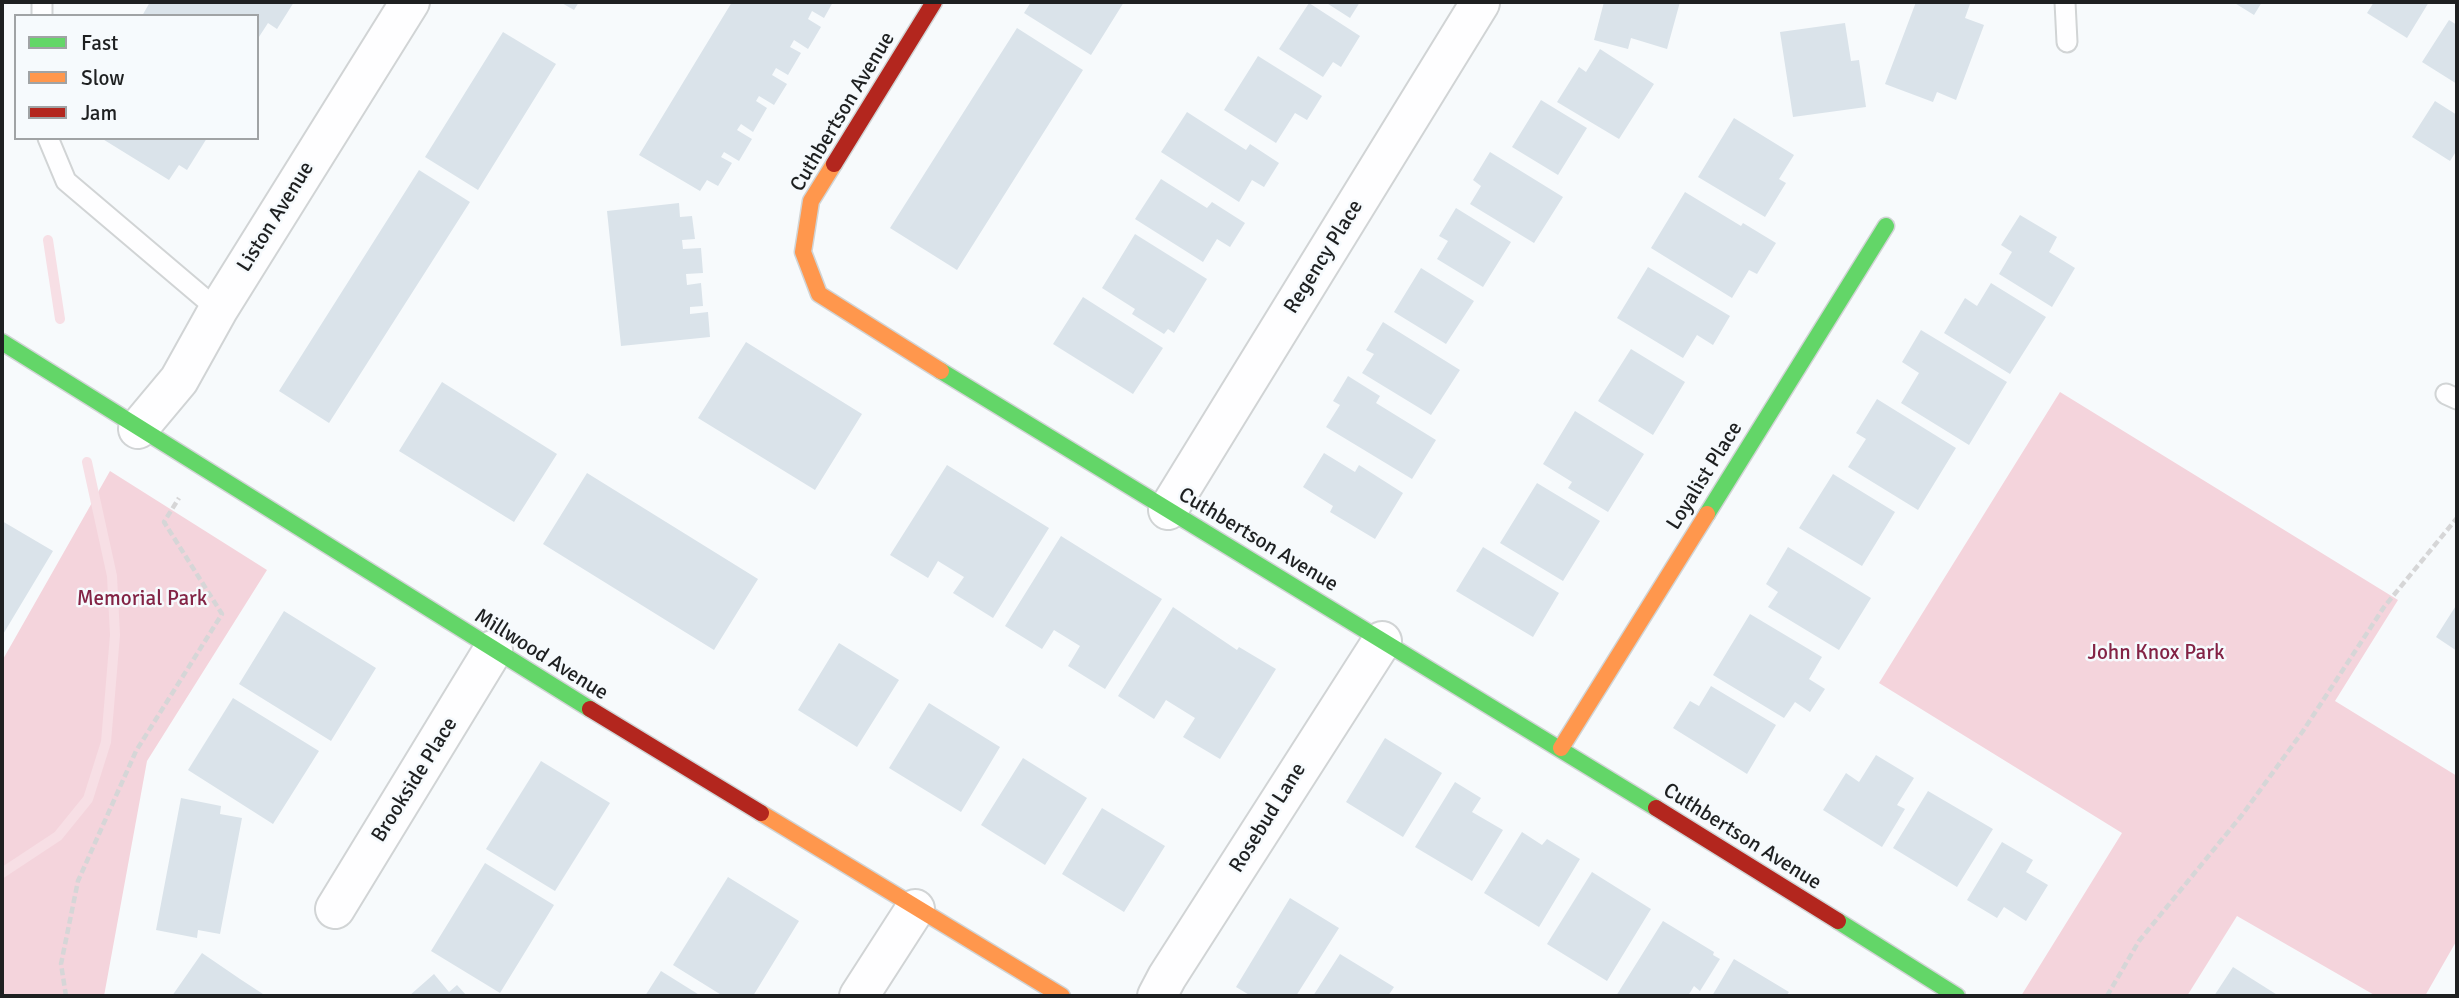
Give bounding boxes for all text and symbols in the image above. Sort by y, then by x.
legend [14,14,259,140]
street label: Cuthbertson Avenue [785,28,901,196]
text: Fast [81,30,118,56]
text: Slow [81,65,125,91]
text: Jam [81,100,117,126]
street label: Liston Avenue [232,157,320,277]
street label: Regency Place [1279,196,1369,318]
street label: Loyalist Place [1662,417,1748,535]
street label: Cuthbertson Avenue [1174,482,1342,598]
park label: Memorial Park [77,586,207,612]
street label: Millwood Avenue [470,604,612,706]
park label: John Knox Park [2087,640,2225,666]
street label: Brookside Place [367,713,463,847]
street label: Rosebud Lane [1224,758,1312,878]
street label: Cuthbertson Avenue [1658,778,1826,896]

